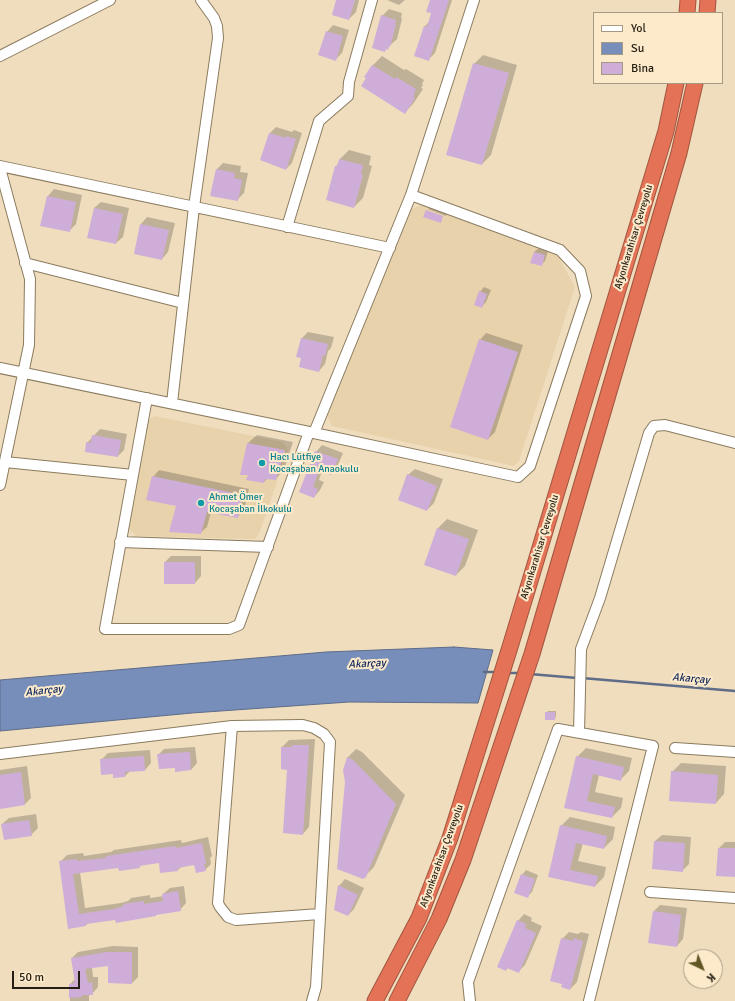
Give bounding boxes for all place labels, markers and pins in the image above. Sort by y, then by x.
place label: Hacı Lütfiye Kocaşaban Anaokulu [270,451,359,474]
marker: Hacı Lütfiye Kocaşaban Anaokulu [257,458,267,468]
place label: Ahmet Ömer Kocaşaban İlkokulu [209,491,292,514]
marker: Ahmet Ömer Kocaşaban İlkokulu [196,498,206,508]

